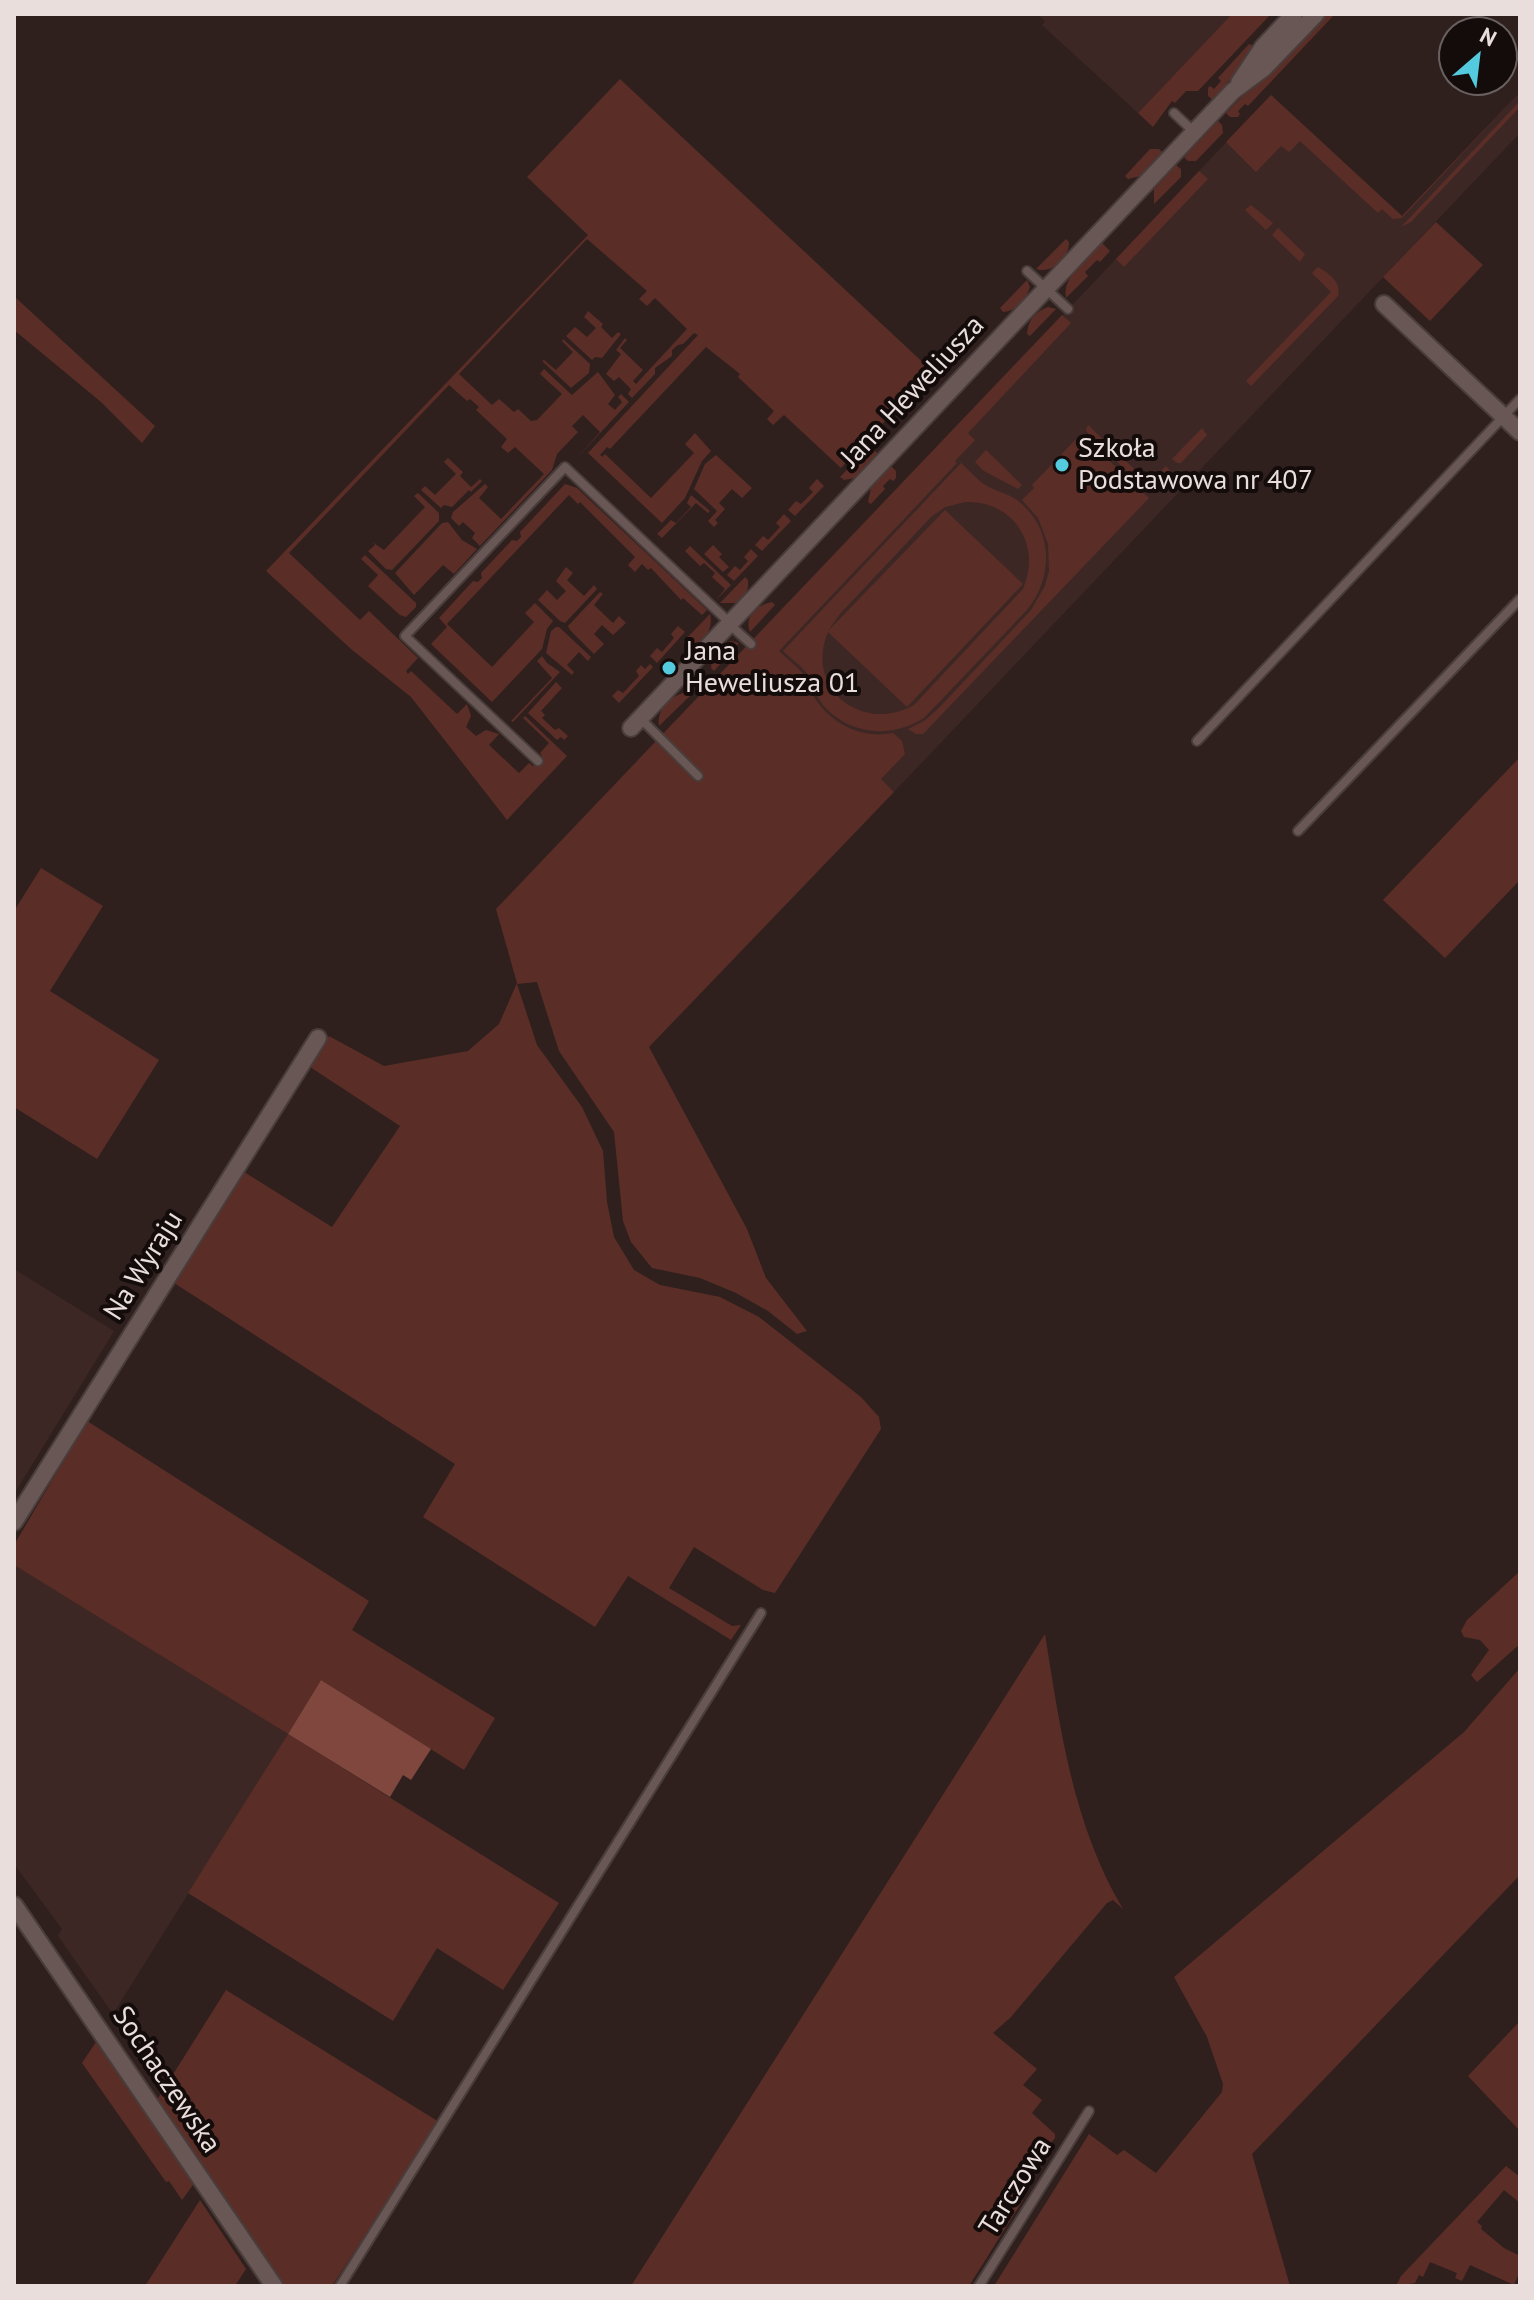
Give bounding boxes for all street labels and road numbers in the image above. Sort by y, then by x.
street label: Jana Heweliusza [834,309,992,475]
street label: Na Wyraju [97,1205,191,1327]
street label: Sochaczewska [105,2000,227,2160]
street label: Tarczowa [973,2132,1059,2242]

